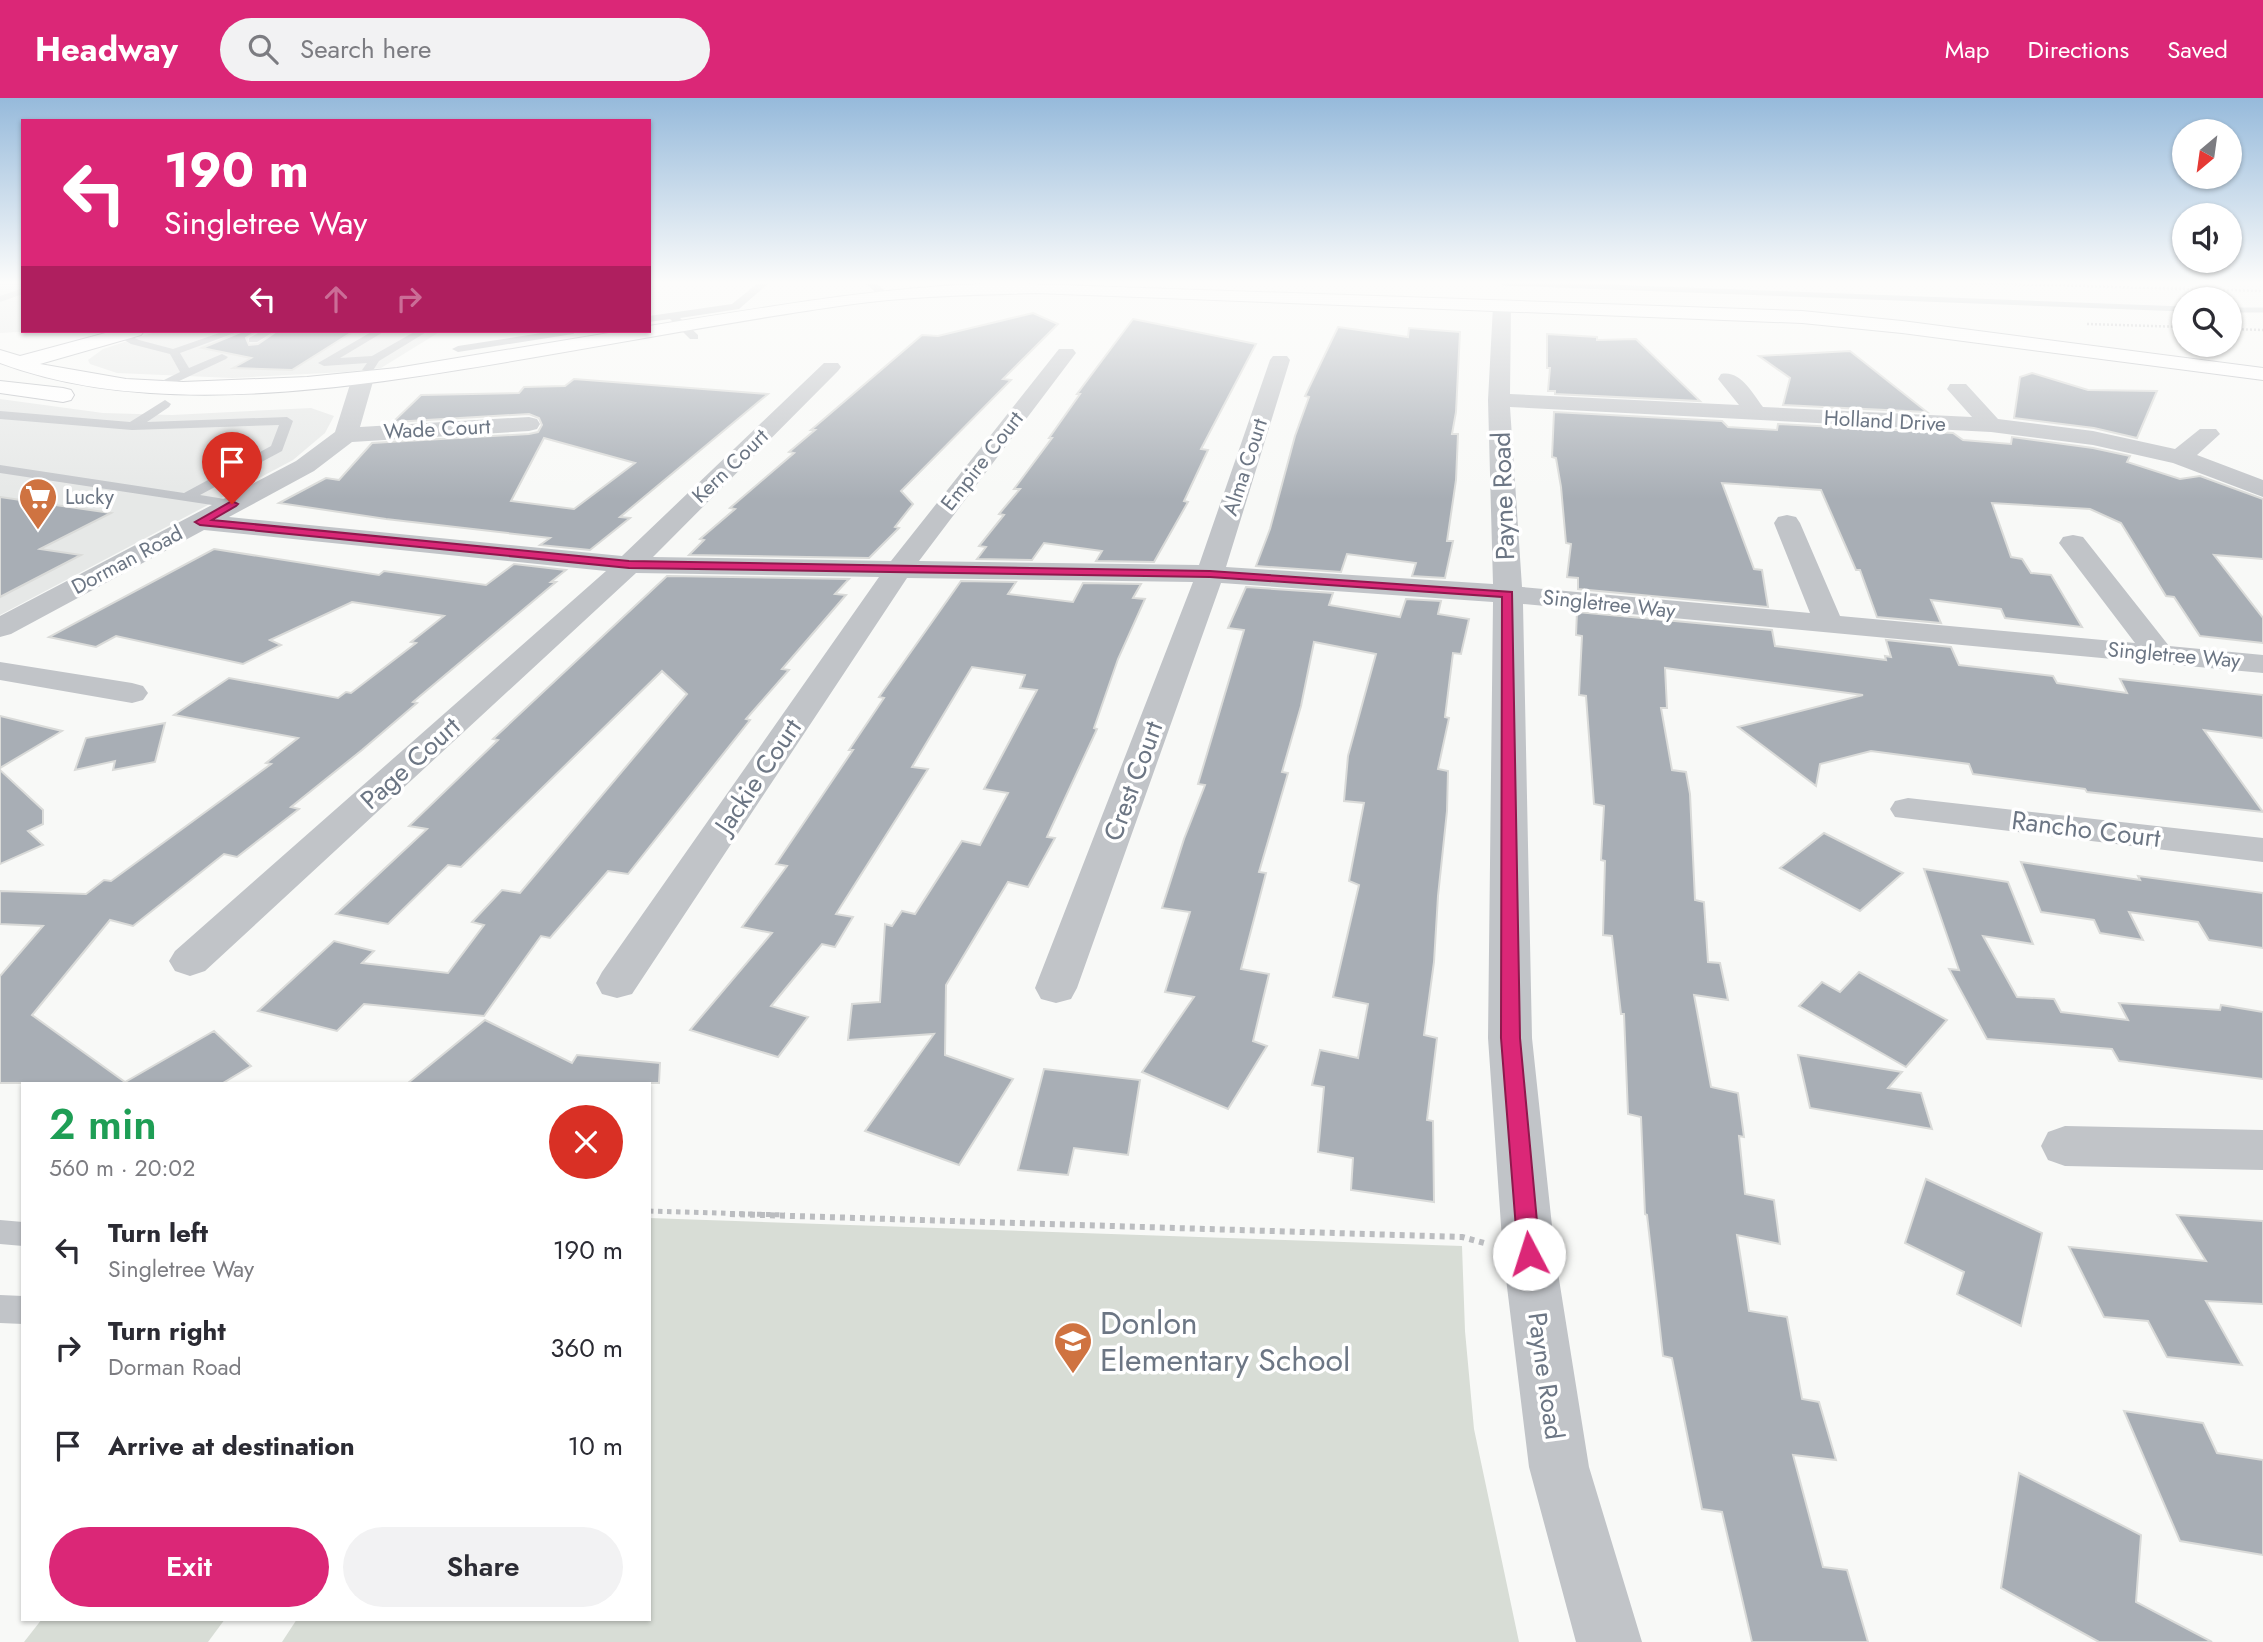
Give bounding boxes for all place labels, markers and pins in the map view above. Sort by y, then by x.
pin [202,432,262,504]
supermarket icon: Lucky [17,476,59,531]
place label: Lucky [65,482,115,512]
place label: Donlon Elementary School [1100,1300,1350,1383]
school or university icon: Donlon Elementary School [1052,1320,1094,1375]

